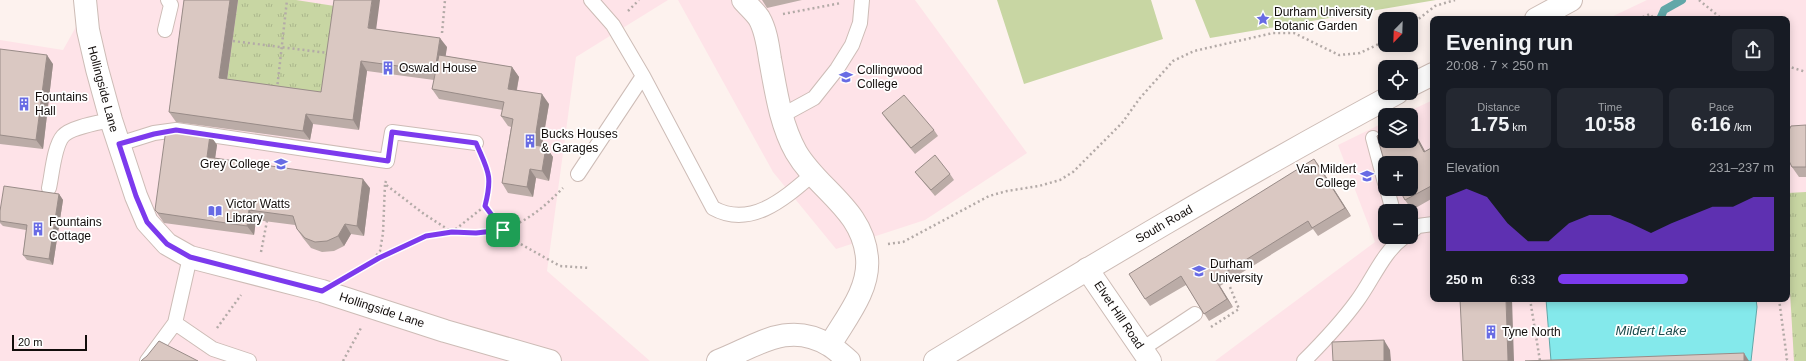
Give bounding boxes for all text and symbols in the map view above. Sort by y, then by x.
place label: Durham University Botanic Garden [1274,5,1373,33]
place icon: Durham University Botanic Garden [1255,11,1271,27]
north arrow [1378,12,1418,52]
map controls [1378,12,1418,244]
button: share [1732,29,1774,71]
text: Evening run [1446,30,1573,55]
street label: Hollingside Lane [85,44,121,134]
text: 20:08 · 7 × 250 m [1446,58,1548,73]
building icon: Oswald House [380,60,396,76]
button: locate [1378,60,1418,100]
place label: Oswald House [399,61,477,75]
place label: Collingwood College [857,63,922,91]
school or university icon: Collingwood College [838,69,854,85]
place label: Fountains Hall [35,90,88,118]
building icon: Fountains Hall [16,96,32,112]
text: Distance [1477,101,1520,113]
text: Time [1598,101,1622,113]
text: Pace [1709,101,1734,113]
button: layers [1378,108,1418,148]
text: 1.75 [1470,113,1509,135]
text: 10:58 [1584,113,1636,135]
text: 6:16 [1691,113,1731,135]
text: km [1509,121,1527,133]
text: /km [1731,121,1752,133]
place label: Bucks Houses & Garages [541,127,618,155]
building icon: Bucks Houses & Garages [522,133,538,149]
school or university icon: Grey College [273,156,289,172]
button: + [1378,156,1418,196]
place label: Grey College [200,157,270,171]
text: Elevation [1446,160,1499,175]
text: 231–237 m [1709,160,1774,175]
place label: Van Mildert College [1296,162,1357,190]
school or university icon: Van Mildert College [1359,168,1375,184]
place label: Victor Watts Library [226,197,290,225]
street label: South Road [1133,202,1195,246]
library icon: Victor Watts Library [207,203,223,219]
button: − [1378,204,1418,244]
pin [486,213,520,247]
place label: Fountains Cottage [49,215,102,243]
icon: arrive [492,219,514,241]
building icon: Fountains Cottage [30,221,46,237]
place label: Durham University [1210,257,1263,285]
school or university icon: Durham University [1191,263,1207,279]
text: 250 m [1446,272,1483,287]
text: 6:33 [1510,272,1535,287]
street label: Elvet Hill Road [1091,278,1147,352]
street label: Hollingside Lane [338,290,427,330]
water label: Mildert Lake [1616,323,1686,338]
building icon: Tyne North [1483,324,1499,340]
place label: Tyne North [1502,325,1561,339]
scale bar [12,333,87,352]
text: 20 m [18,336,42,348]

